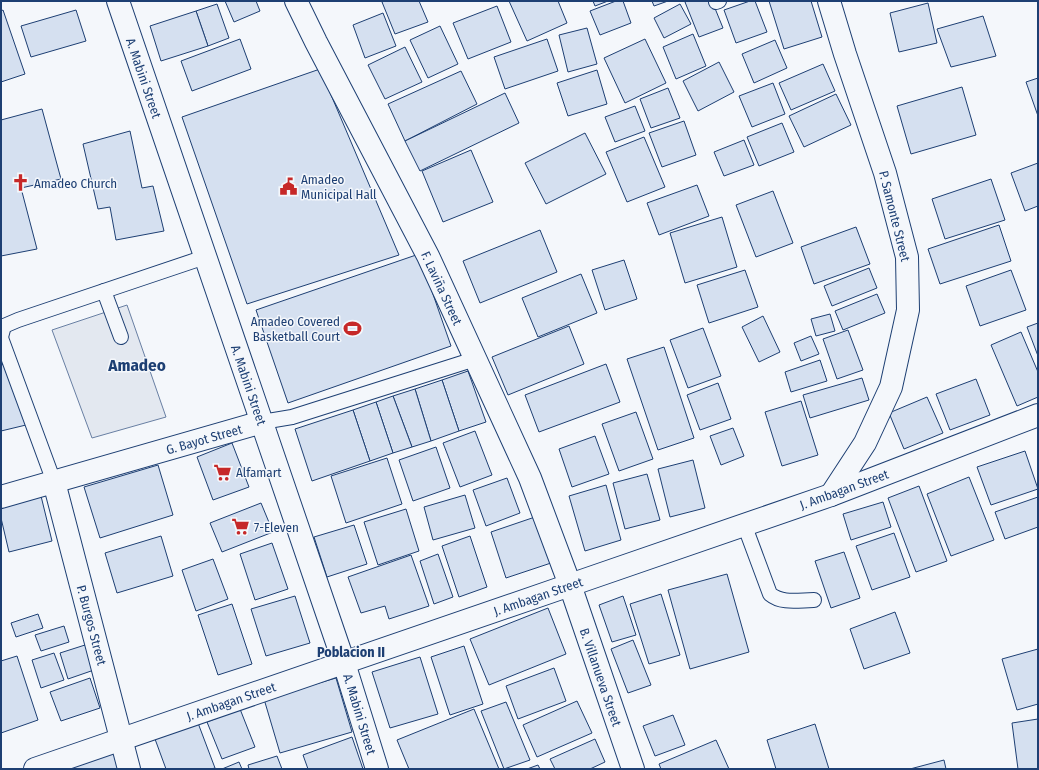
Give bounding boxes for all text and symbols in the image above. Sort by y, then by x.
street label: A. Mabini Street [123,36,164,121]
street label: P. Samonte Street [876,169,913,264]
place label: Amadeo Municipal Hall [301,172,377,202]
church icon: Amadeo Church [11,173,31,193]
place label: Amadeo Church [34,176,117,191]
public building icon: Amadeo Municipal Hall [278,176,298,196]
street label: F. Laviña Street [418,249,465,328]
place label: Amadeo Covered Basketball Court [251,314,341,344]
sports icon: Amadeo Covered Basketball Court [343,318,363,338]
street label: A. Mabini Street [228,343,269,428]
district label: Amadeo [107,355,166,376]
street label: G. Bayot Street [164,421,245,457]
supermarket icon: Alfamart [213,462,233,482]
place label: Alfamart [236,465,282,480]
street label: J. Ambagan Street [798,466,891,512]
supermarket icon: 7-Eleven [231,517,251,537]
place label: 7-Eleven [254,520,299,535]
street label: J. Ambagan Street [492,574,585,619]
street label: P. Burgos Street [74,583,110,668]
street label: B. Villanueva Street [577,626,625,729]
district label: Poblacion II [317,644,385,661]
street label: A. Mabini Street [340,672,379,757]
street label: J. Ambagan Street [185,679,278,724]

